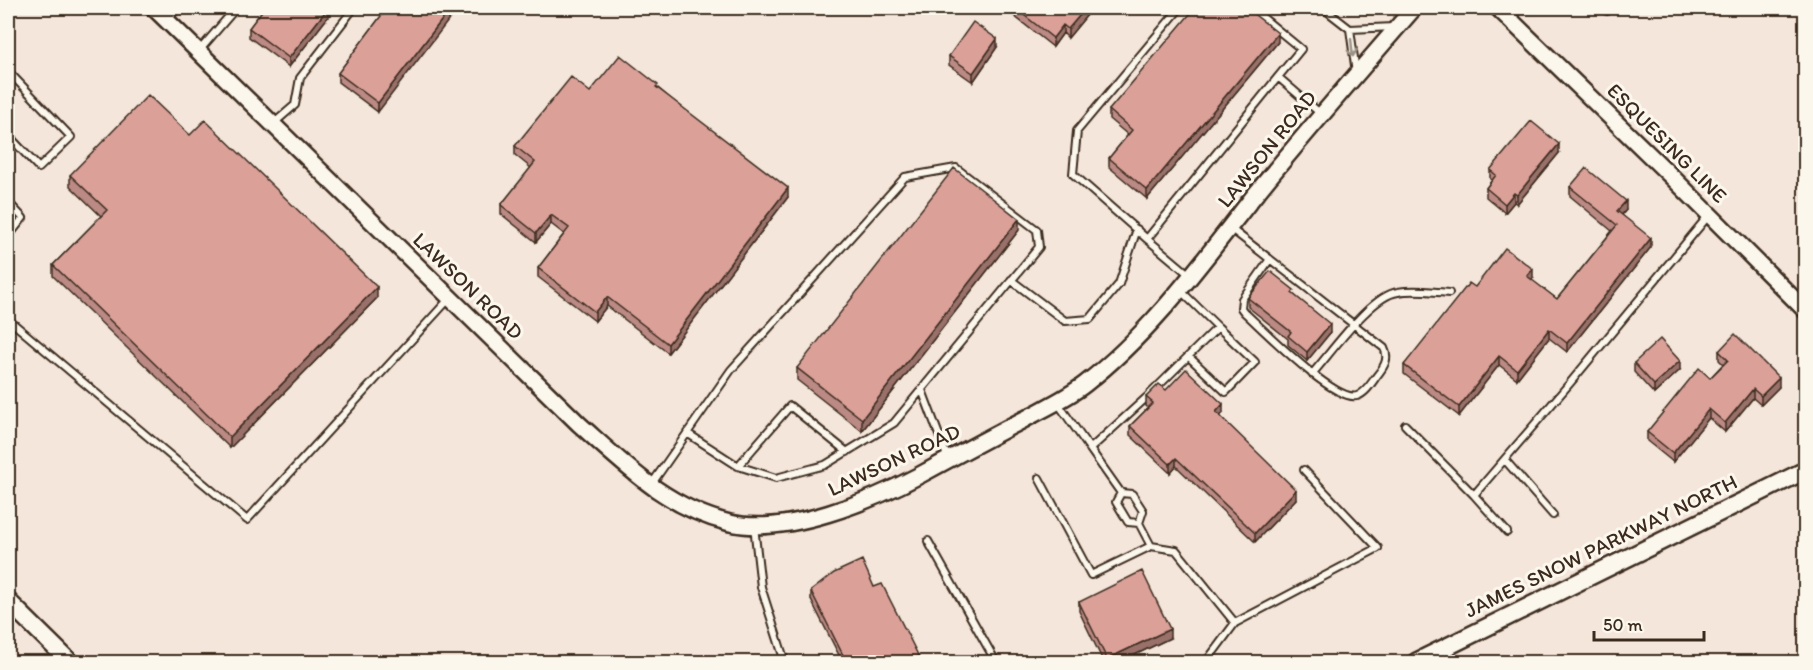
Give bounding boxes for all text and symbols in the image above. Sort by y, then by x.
one-way arrow [1347,38,1358,58]
street label: ESQUESING LINE [1602,78,1732,208]
street label: LAWSON ROAD [1212,85,1322,212]
street label: LAWSON ROAD [408,227,529,345]
street label: LAWSON ROAD [824,418,964,501]
street label: JAMES SNOW PARKWAY NORTH [1460,469,1741,623]
scale bar [1594,604,1704,642]
text: 50 m [1603,614,1643,636]

